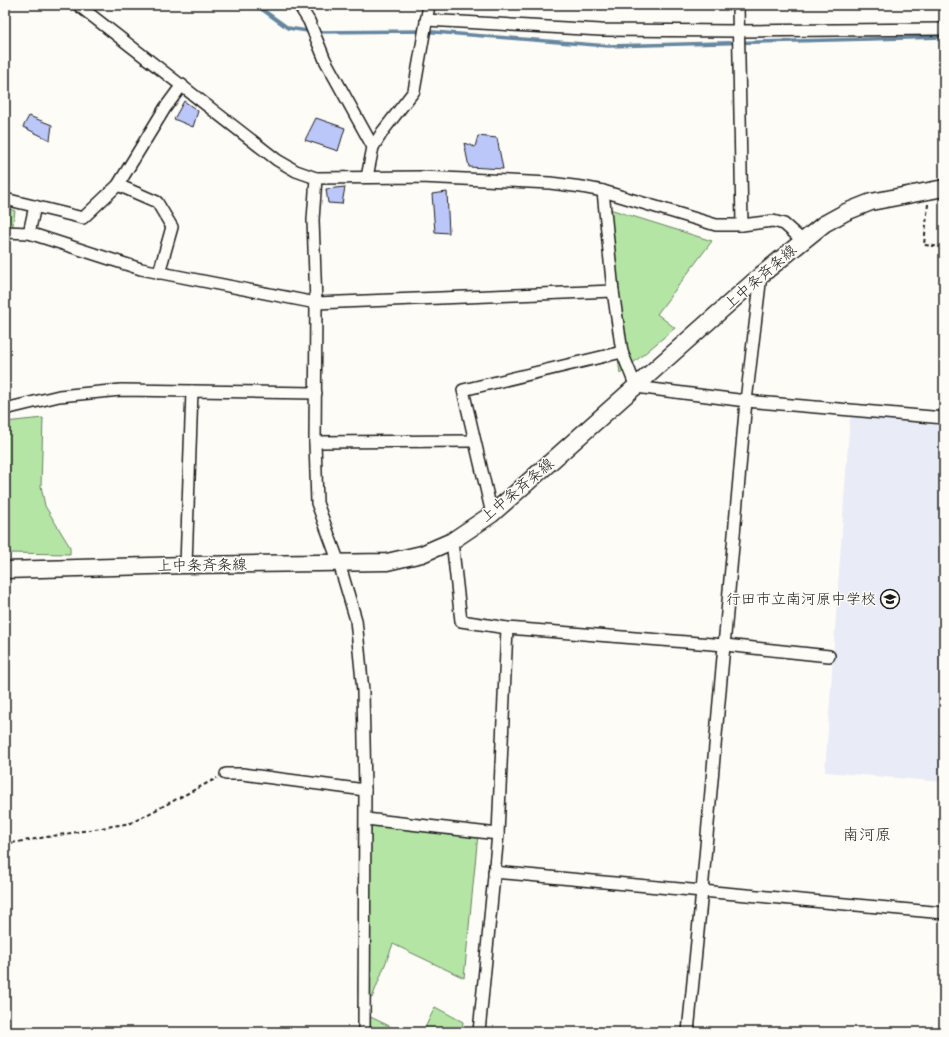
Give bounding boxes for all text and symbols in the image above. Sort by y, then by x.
street label: 上中条斉条線 [720,241,800,313]
street label: 上中条斉条線 [477,454,557,526]
street label: 上中条斉条線 [157,555,247,575]
school or university icon: 行田市立南河原中学校 [879,588,901,610]
place label: 行田市立南河原中学校 [726,590,876,608]
district label: 南河原 [843,825,891,844]

